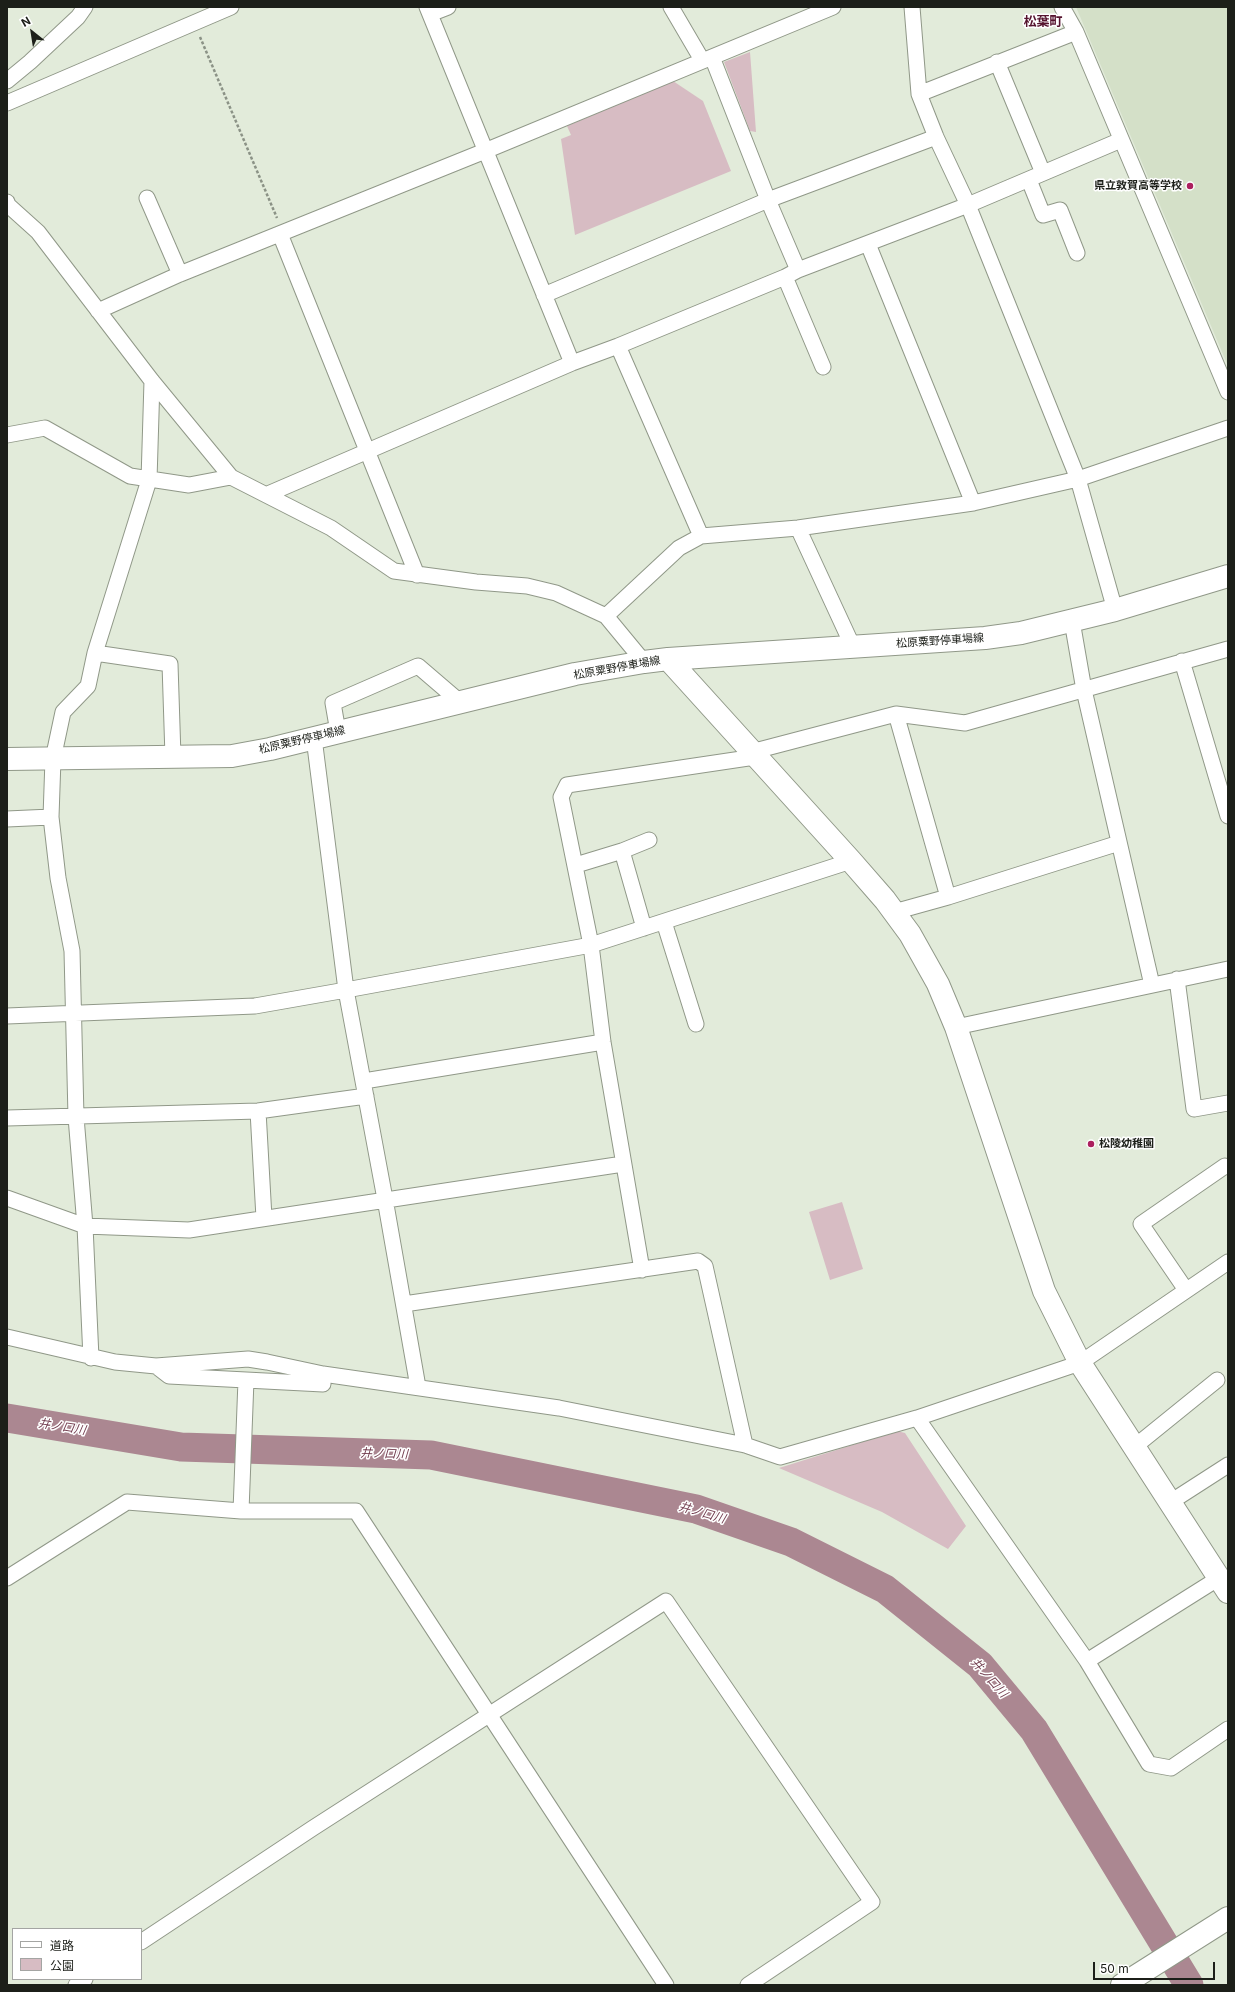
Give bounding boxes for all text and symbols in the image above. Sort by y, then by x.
north arrow [12,12,52,52]
text: N [19,13,33,30]
district label: 松葉町 [1024,14,1062,30]
place label: 県立敦賀高等学校 [1094,179,1182,193]
marker: 県立敦賀高等学校 [1185,181,1195,191]
street label: 松原粟野停車場線 [896,631,984,651]
street label: 松原粟野停車場線 [573,654,661,682]
street label: 松原粟野停車場線 [258,724,346,756]
place label: 松陵幼稚園 [1099,1137,1154,1151]
marker: 松陵幼稚園 [1086,1139,1096,1149]
water label: 井ノ口川 [37,1416,87,1438]
water label: 井ノ口川 [360,1446,408,1462]
water label: 井ノ口川 [677,1499,727,1527]
water label: 井ノ口川 [968,1655,1010,1701]
legend [12,1928,142,1980]
text: 道路 [50,1938,74,1953]
scale bar [1095,1954,1217,1980]
text: 公園 [50,1958,74,1973]
text: 50 m [1100,1961,1129,1976]

